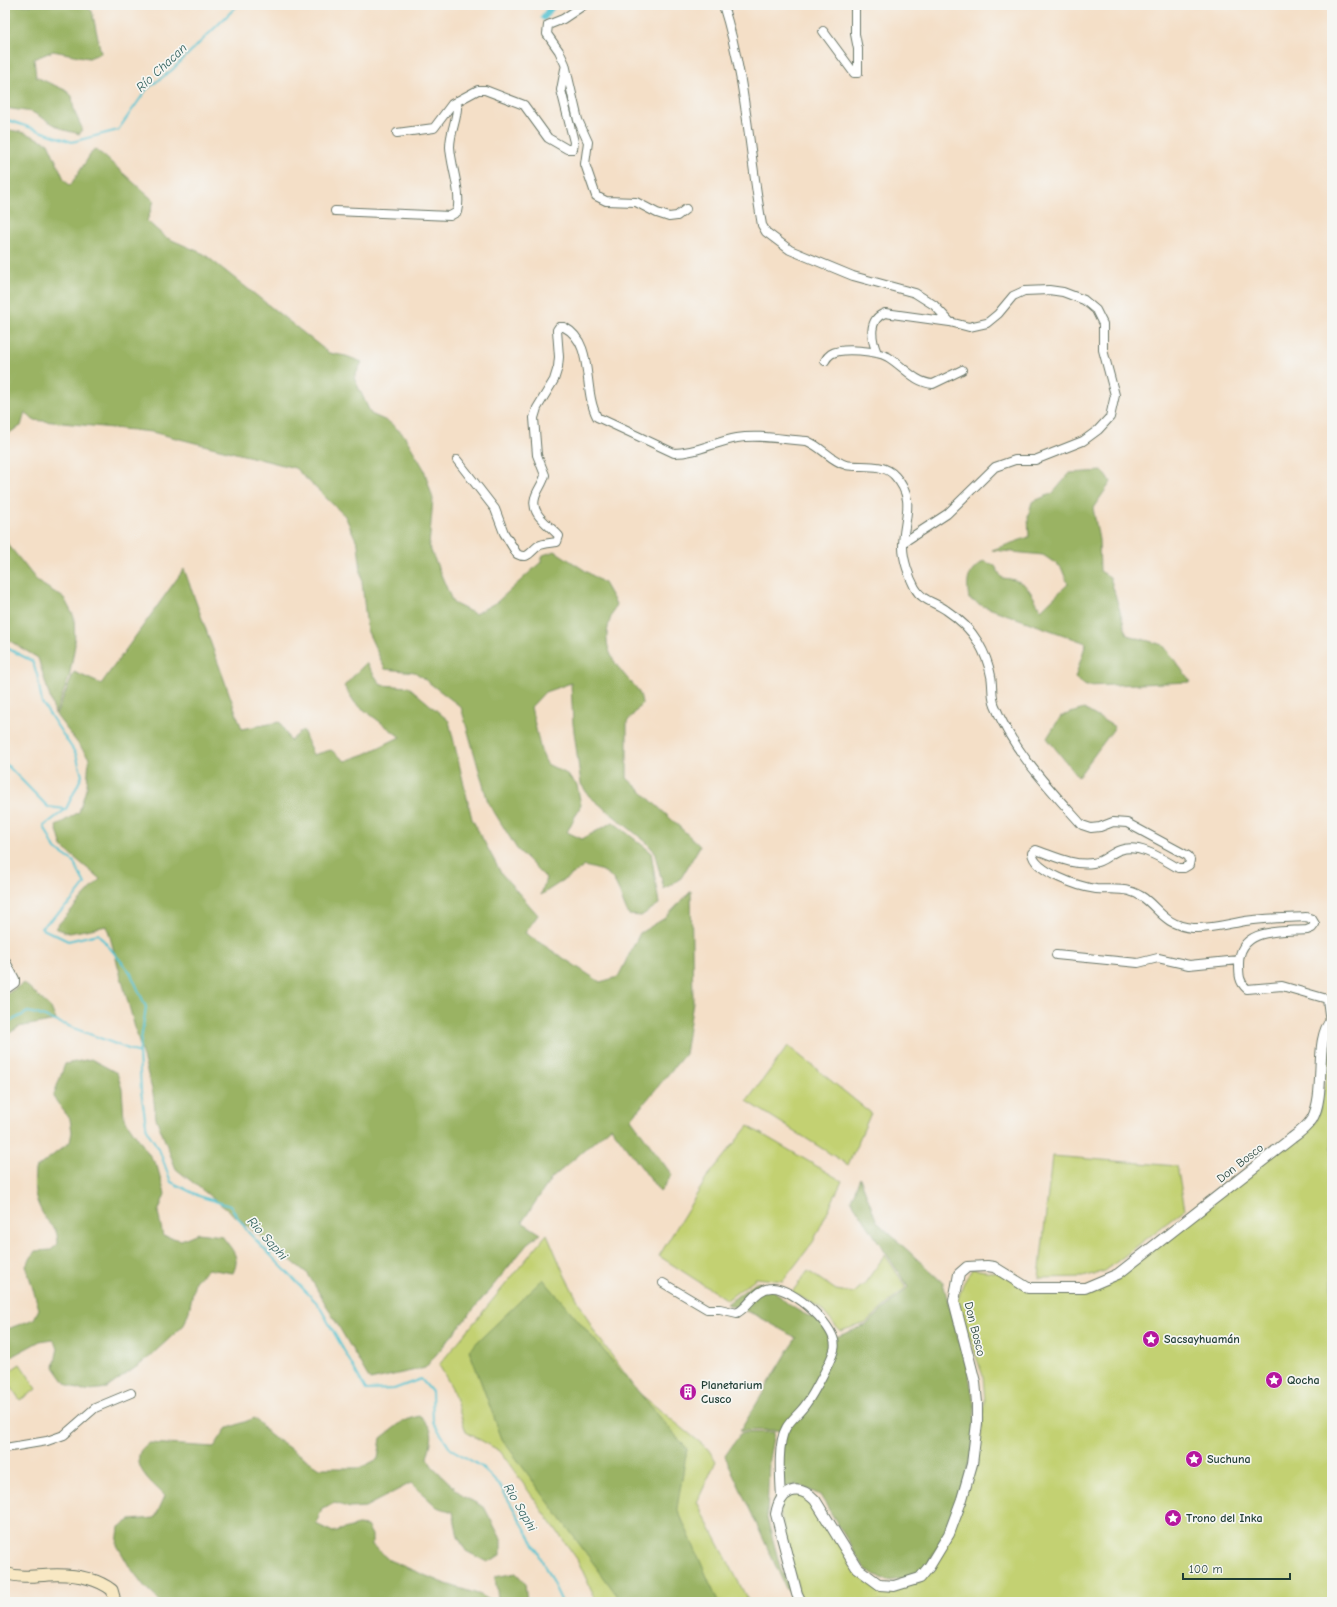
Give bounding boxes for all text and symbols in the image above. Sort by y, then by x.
water label: Río Chacan [133,40,190,95]
street label: Don Bosco [1214,1140,1266,1186]
water label: Rio Saphi [244,1214,291,1264]
street label: Don Bosco [962,1300,988,1358]
place icon: Sacsayhuamán [1141,1329,1161,1349]
place label: Sacsayhuamán [1164,1332,1240,1346]
place icon: Qocha [1264,1370,1284,1390]
place label: Qocha [1287,1373,1320,1387]
place label: Planetarium Cusco [701,1378,762,1406]
building icon: Planetarium Cusco [678,1382,698,1402]
place icon: Suchuna [1184,1449,1204,1469]
place label: Suchuna [1207,1452,1251,1466]
water label: Rio Saphi [501,1481,541,1535]
place icon: Trono del Inka [1163,1508,1183,1528]
place label: Trono del Inka [1186,1511,1263,1525]
scale bar [1183,1555,1290,1581]
text: 100 m [1189,1562,1222,1576]

